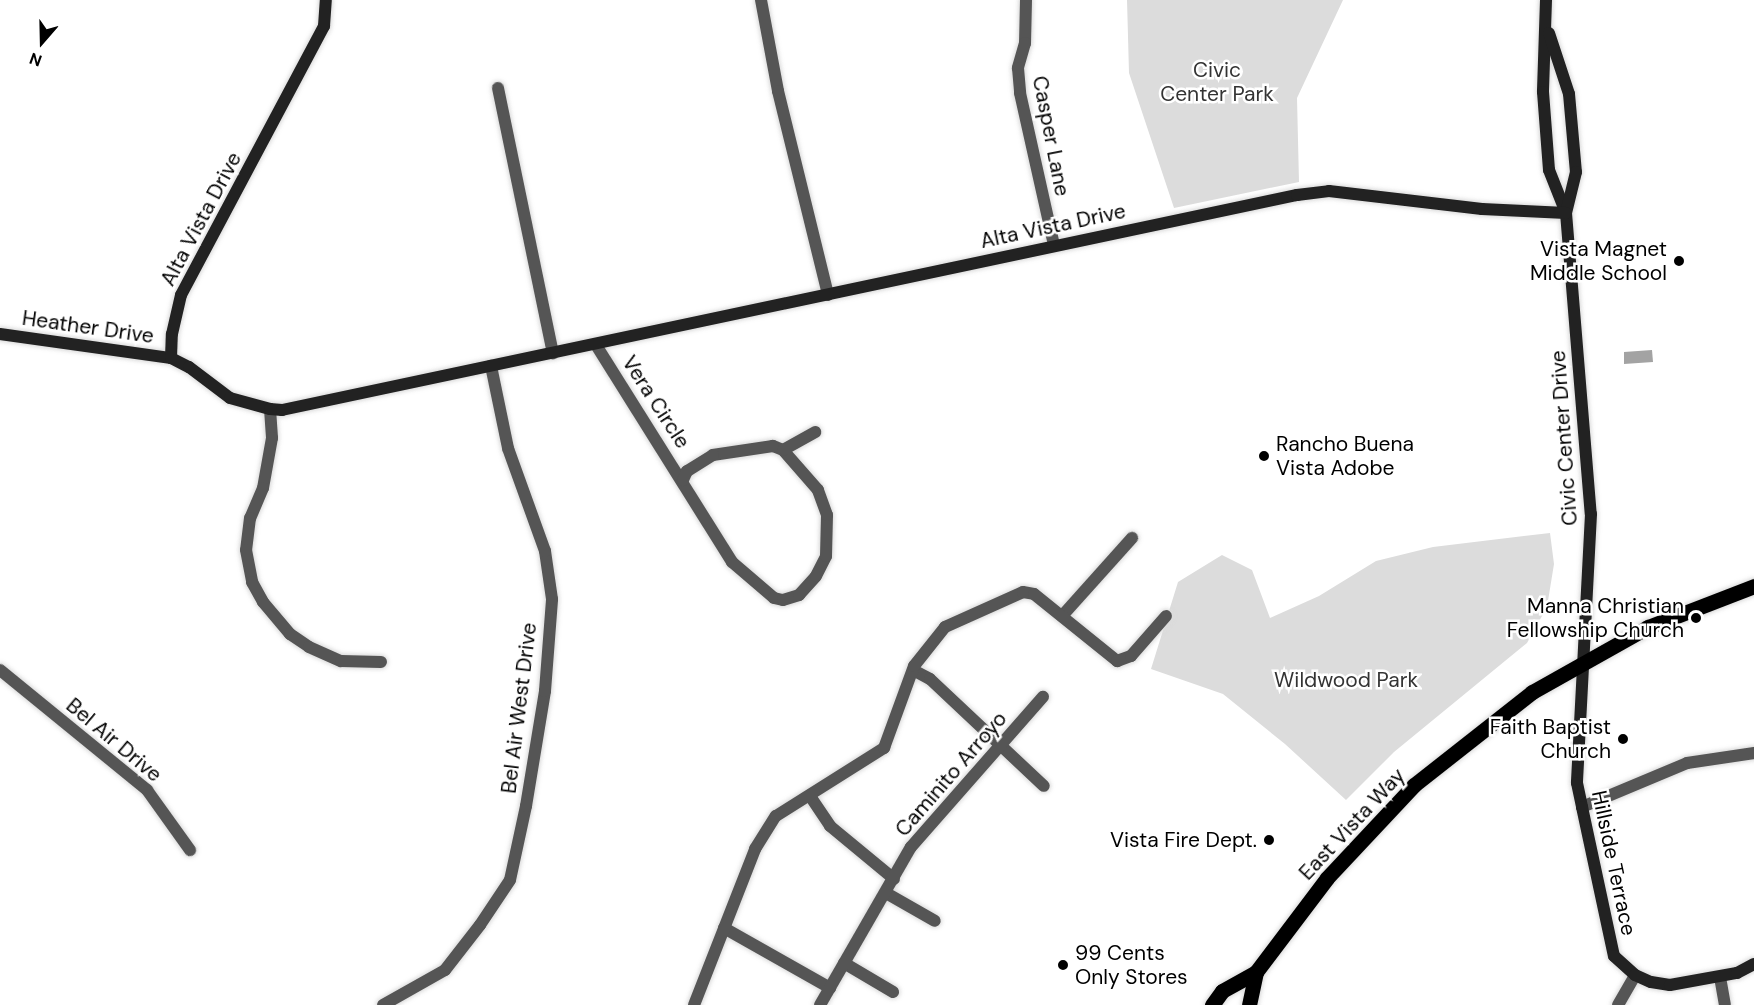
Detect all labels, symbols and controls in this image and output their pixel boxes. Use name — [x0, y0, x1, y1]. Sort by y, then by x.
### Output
north arrow — [12, 12, 72, 72]
text: N — [27, 48, 45, 71]
park label: Civic Center Park — [1160, 57, 1274, 107]
street label: Casper Lane — [1027, 74, 1075, 198]
street label: Alta Vista Drive — [155, 148, 247, 290]
street label: Alta Vista Drive — [978, 198, 1128, 254]
place label: Vista Magnet Middle School — [1530, 236, 1667, 286]
marker: Vista Magnet Middle School — [1672, 254, 1686, 268]
street label: Heather Drive — [21, 305, 155, 349]
street label: Civic Center Drive — [1545, 349, 1583, 527]
street label: Vera Circle — [617, 351, 695, 453]
place label: Rancho Buena Vista Adobe — [1276, 431, 1414, 481]
marker: Rancho Buena Vista Adobe — [1257, 449, 1271, 463]
place label: Manna Christian Fellowship Church — [1507, 593, 1684, 643]
marker: Manna Christian Fellowship Church — [1689, 611, 1703, 625]
street label: Bel Air West Drive — [496, 621, 542, 795]
park label: Wildwood Park — [1274, 667, 1418, 693]
street label: Bel Air Drive — [61, 693, 167, 787]
street label: Caminito Arroyo — [890, 706, 1012, 842]
place label: Faith Baptist Church — [1490, 714, 1611, 764]
marker: Faith Baptist Church — [1616, 732, 1630, 746]
street label: East Vista Way — [1294, 763, 1410, 885]
street label: Hillside Terrace — [1586, 788, 1642, 938]
place label: Vista Fire Dept. — [1110, 827, 1257, 853]
marker: Vista Fire Dept. — [1262, 833, 1276, 847]
place label: 99 Cents Only Stores — [1075, 940, 1188, 990]
marker: 99 Cents Only Stores — [1056, 958, 1070, 972]

